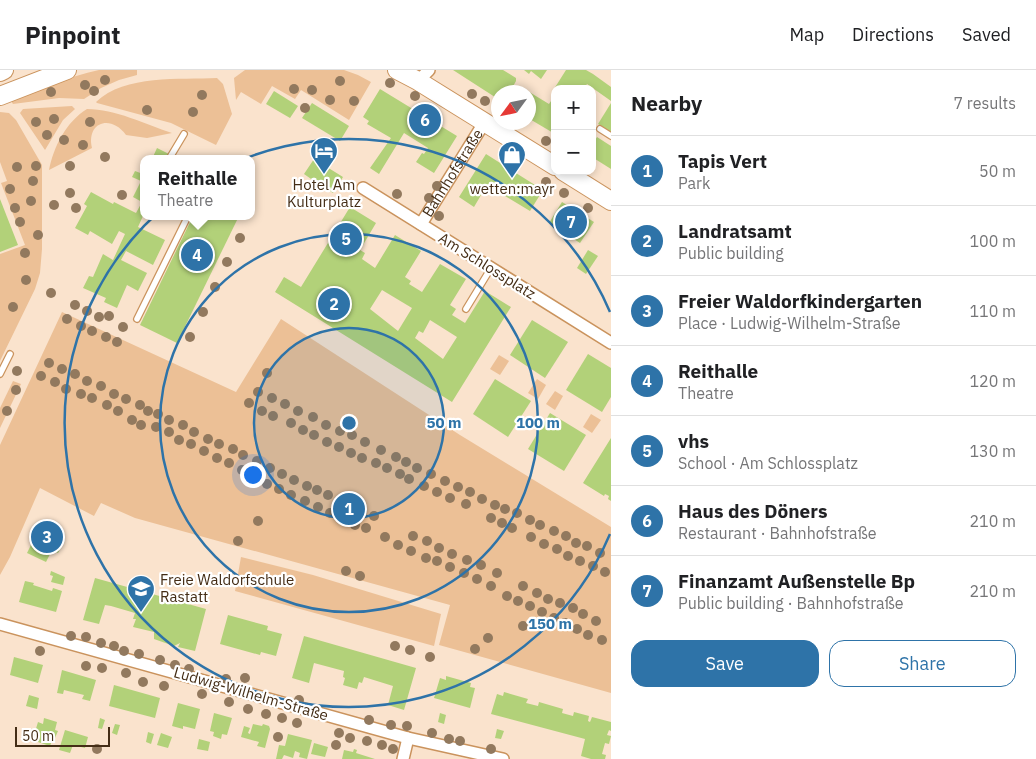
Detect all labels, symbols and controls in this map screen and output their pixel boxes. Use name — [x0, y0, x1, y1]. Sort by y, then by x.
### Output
text: Pinpoint — [25, 19, 120, 51]
text: Map — [789, 23, 824, 46]
text: Directions — [852, 23, 934, 46]
text: Saved — [962, 23, 1011, 46]
north arrow — [491, 85, 536, 130]
map controls — [551, 85, 596, 175]
button: + — [551, 85, 596, 130]
text: Nearby — [631, 89, 702, 117]
text: 7 results — [953, 93, 1016, 113]
pin: 6 — [409, 101, 441, 139]
street label: Bahnhofstraße — [418, 125, 487, 220]
button: − — [551, 130, 596, 175]
hotel icon: Hotel Am Kulturplatz — [309, 136, 339, 175]
shop icon: wetten:mayr — [497, 140, 527, 179]
text: Tapis Vert — [678, 149, 767, 173]
popup — [140, 155, 255, 220]
text: 1 — [642, 161, 652, 181]
text: 50 m — [979, 161, 1016, 181]
text: Reithalle — [157, 166, 238, 190]
text: Park — [678, 173, 710, 193]
place label: Hotel Am Kulturplatz — [287, 175, 361, 211]
place label: wetten:mayr — [469, 179, 555, 198]
text: Theatre — [157, 190, 213, 210]
pin: 7 — [555, 203, 587, 241]
text: Landratsamt — [678, 219, 792, 243]
pin: 5 — [330, 220, 362, 258]
street label: Am Schlossplatz — [435, 228, 539, 303]
text: 2 — [642, 231, 652, 251]
text: 100 m — [969, 231, 1016, 251]
pin: 4 — [181, 236, 213, 274]
text: Public building — [678, 243, 784, 263]
pin: 2 — [318, 285, 350, 323]
text: Freier Waldorfkindergarten — [678, 289, 922, 313]
text: 3 — [642, 301, 652, 321]
text: 110 m — [969, 301, 1016, 321]
text: Place · Ludwig-Wilhelm-Straße — [678, 313, 900, 333]
text: Reithalle — [678, 359, 758, 383]
text: 4 — [642, 371, 652, 391]
text: 120 m — [969, 371, 1016, 391]
text: Theatre — [678, 383, 734, 403]
text: 50 m — [427, 413, 461, 432]
text: 100 m — [516, 413, 560, 432]
centre of rings — [340, 414, 358, 432]
text: vhs — [678, 429, 709, 453]
text: 5 — [642, 441, 652, 461]
text: 130 m — [969, 441, 1016, 461]
text: School · Am Schlossplatz — [678, 453, 858, 473]
your location — [240, 462, 266, 488]
pin: 1 — [333, 490, 365, 528]
text: Haus des Döners — [678, 499, 827, 523]
text: 6 — [642, 511, 652, 531]
text: 210 m — [969, 511, 1016, 531]
pin: 3 — [31, 518, 63, 556]
text: Restaurant · Bahnhofstraße — [678, 523, 877, 543]
text: Finanzamt Außenstelle Bp — [678, 569, 915, 593]
place label: Freie Waldorfschule Rastatt — [160, 570, 294, 606]
school or university icon: Freie Waldorfschule Rastatt — [126, 574, 156, 613]
text: 7 — [642, 581, 652, 601]
text: 210 m — [969, 581, 1016, 601]
text: Public building · Bahnhofstraße — [678, 593, 904, 613]
text: 150 m — [528, 614, 572, 633]
button: Save — [631, 640, 819, 687]
button: Share — [829, 640, 1016, 687]
street label: Ludwig-Wilhelm-Straße — [172, 662, 331, 725]
scale bar — [15, 724, 110, 747]
text: 50 m — [22, 727, 54, 745]

